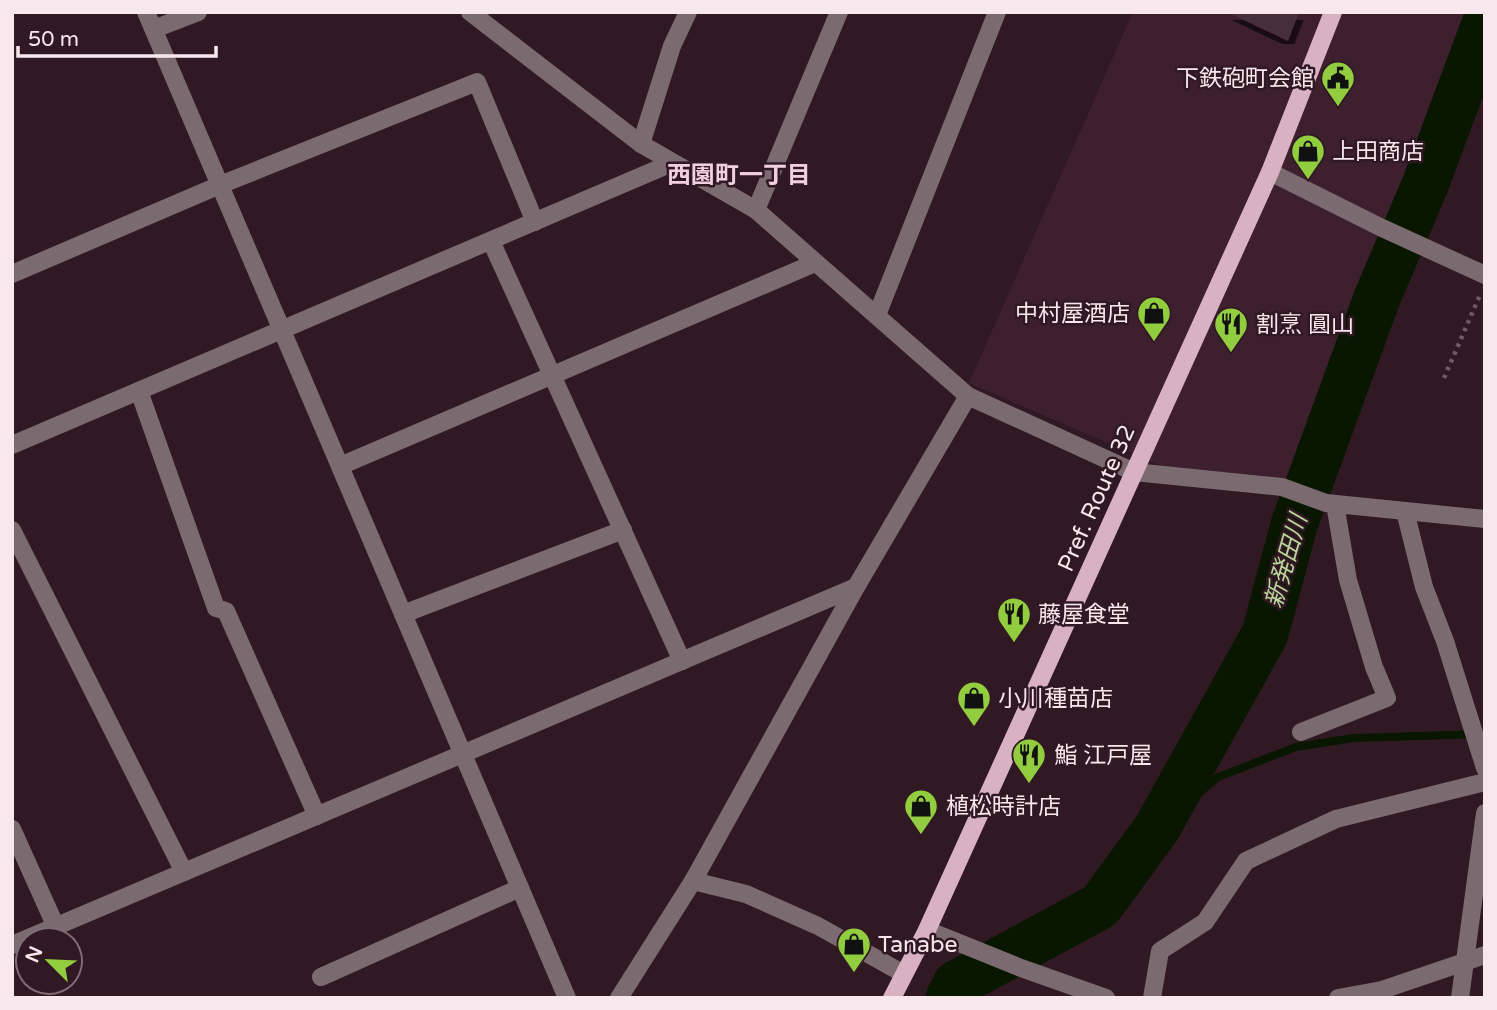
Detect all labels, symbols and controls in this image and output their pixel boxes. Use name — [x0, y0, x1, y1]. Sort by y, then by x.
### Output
scale bar — [18, 14, 215, 58]
text: 50 m — [28, 27, 79, 52]
public building icon: 下鉄砲町会館 — [1319, 59, 1357, 108]
place label: 下鉄砲町会館 — [1176, 65, 1314, 93]
shop icon: 上田商店 — [1289, 132, 1327, 181]
place label: 上田商店 — [1332, 138, 1424, 166]
district label: 西園町一丁目 — [667, 161, 811, 190]
shop icon: 中村屋酒店 — [1135, 294, 1173, 343]
place label: 中村屋酒店 — [1015, 300, 1130, 328]
restaurant icon: 割烹 圓山 — [1212, 305, 1250, 354]
place label: 割烹 圓山 — [1256, 311, 1354, 339]
street label: Pref. Route 32 — [1052, 421, 1142, 576]
water label: 新発田川 — [1259, 508, 1314, 611]
restaurant icon: 藤屋食堂 — [995, 595, 1033, 644]
place label: 藤屋食堂 — [1038, 601, 1130, 629]
shop icon: 小川種苗店 — [955, 679, 993, 728]
place label: 小川種苗店 — [998, 685, 1113, 713]
restaurant icon: 鮨 江戸屋 — [1010, 736, 1048, 785]
place label: 鮨 江戸屋 — [1054, 742, 1152, 770]
shop icon: 植松時計店 — [902, 787, 940, 836]
place label: 植松時計店 — [946, 793, 1061, 821]
shop icon: Tanabe — [835, 925, 873, 974]
north arrow — [14, 926, 84, 996]
place label: Tanabe — [878, 931, 958, 959]
text: N — [21, 943, 48, 966]

